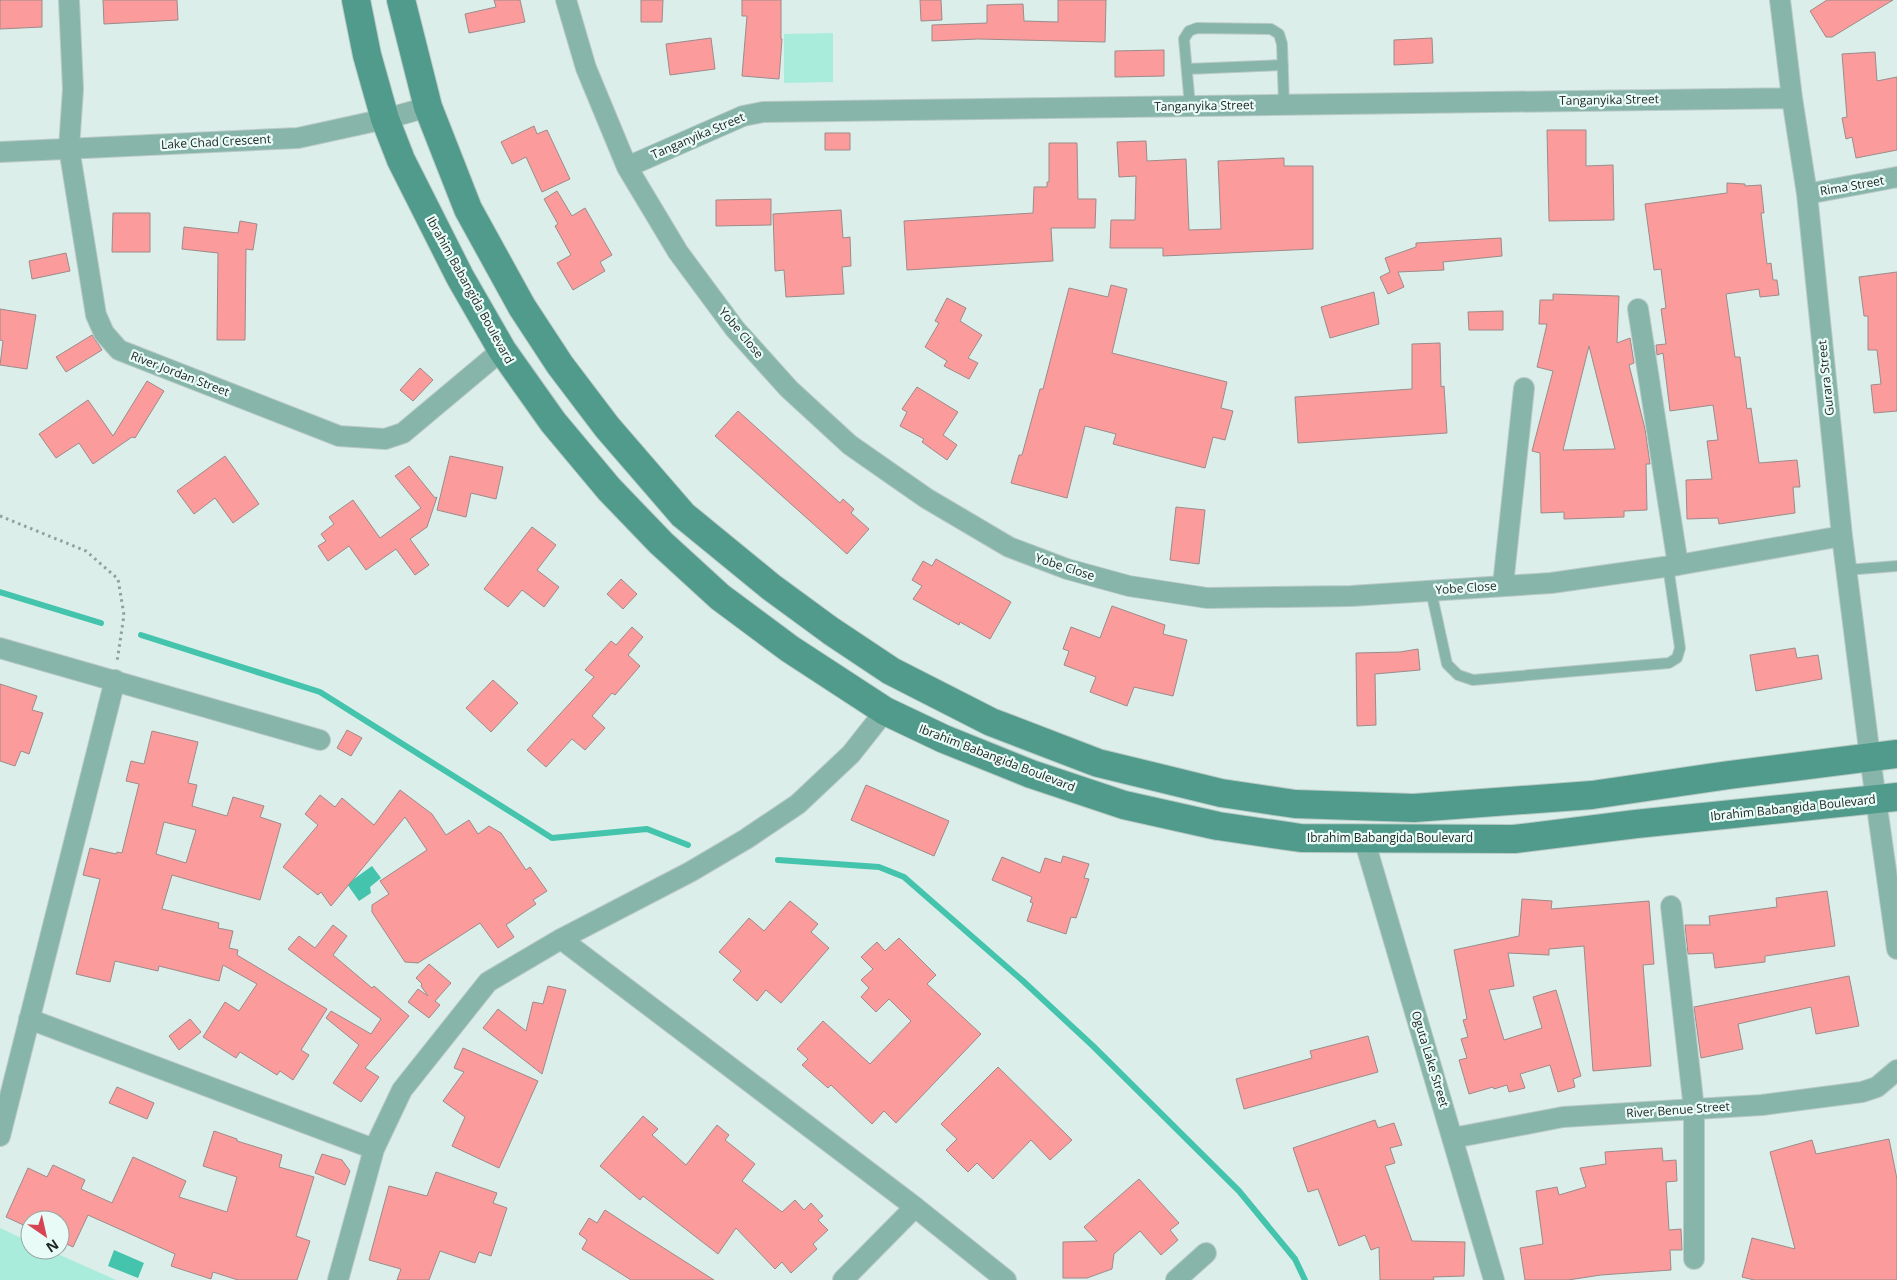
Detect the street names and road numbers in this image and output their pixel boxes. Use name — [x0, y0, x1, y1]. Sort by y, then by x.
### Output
street label: Tanganyika Street — [1559, 90, 1659, 109]
street label: Tanganyika Street — [1154, 96, 1254, 115]
street label: Tanganyika Street — [649, 108, 747, 163]
street label: Lake Chad Crescent — [161, 130, 271, 153]
street label: Rima Street — [1819, 172, 1885, 200]
street label: Ibrahim Babangida Boulevard — [423, 213, 518, 367]
street label: Yobe Close — [715, 304, 768, 362]
street label: Gurara Street — [1813, 339, 1838, 417]
street label: River Jordan Street — [128, 347, 232, 400]
street label: Yobe Close — [1033, 549, 1097, 584]
street label: Yobe Close — [1435, 577, 1497, 598]
street label: Ibrahim Babangida Boulevard — [916, 720, 1078, 795]
street label: Ibrahim Babangida Boulevard — [1709, 790, 1877, 825]
street label: Ibrahim Babangida Boulevard — [1307, 829, 1473, 846]
street label: Oguta Lake Street — [1408, 1009, 1453, 1109]
street label: River Benue Street — [1626, 1097, 1730, 1122]

